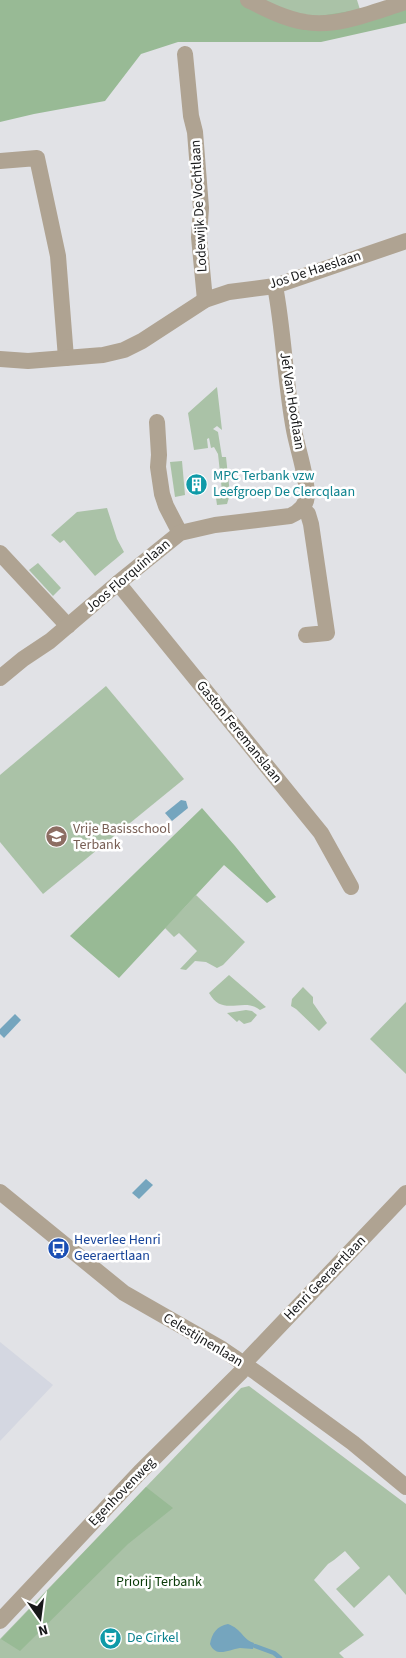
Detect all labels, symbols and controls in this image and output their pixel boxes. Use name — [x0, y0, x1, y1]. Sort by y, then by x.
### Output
street label: Lodewijk De Vochtlaan — [186, 139, 212, 273]
street label: Jos De Haeslaan — [266, 246, 364, 294]
street label: Jef Van Hooflaan — [274, 351, 310, 451]
place label: MPC Terbank vzw Leefgroep De Clercqlaan — [213, 466, 355, 502]
building icon: MPC Terbank vzw Leefgroep De Clercqlaan — [185, 472, 209, 496]
street label: Joos Florquinlaan — [81, 535, 175, 617]
street label: Gaston Feremanslaan — [191, 676, 287, 788]
place label: Vrije Basisschool Terbank — [73, 819, 171, 855]
school or university icon: Vrije Basisschool Terbank — [45, 825, 69, 849]
place label: Heverlee Henri Geeraertlaan — [74, 1230, 161, 1266]
street label: Henri Geeraertlaan — [279, 1231, 371, 1325]
bus stop icon: Heverlee Henri Geeraertlaan — [46, 1236, 70, 1260]
street label: Celestijnenlaan — [159, 1308, 247, 1372]
street label: Egenhovenweg — [84, 1453, 160, 1531]
park label: Priorij Terbank — [116, 1572, 202, 1592]
north arrow — [15, 1593, 65, 1643]
text: N — [36, 1619, 50, 1640]
theatre icon: De Cirkel — [99, 1626, 123, 1650]
place label: De Cirkel — [127, 1628, 179, 1648]

